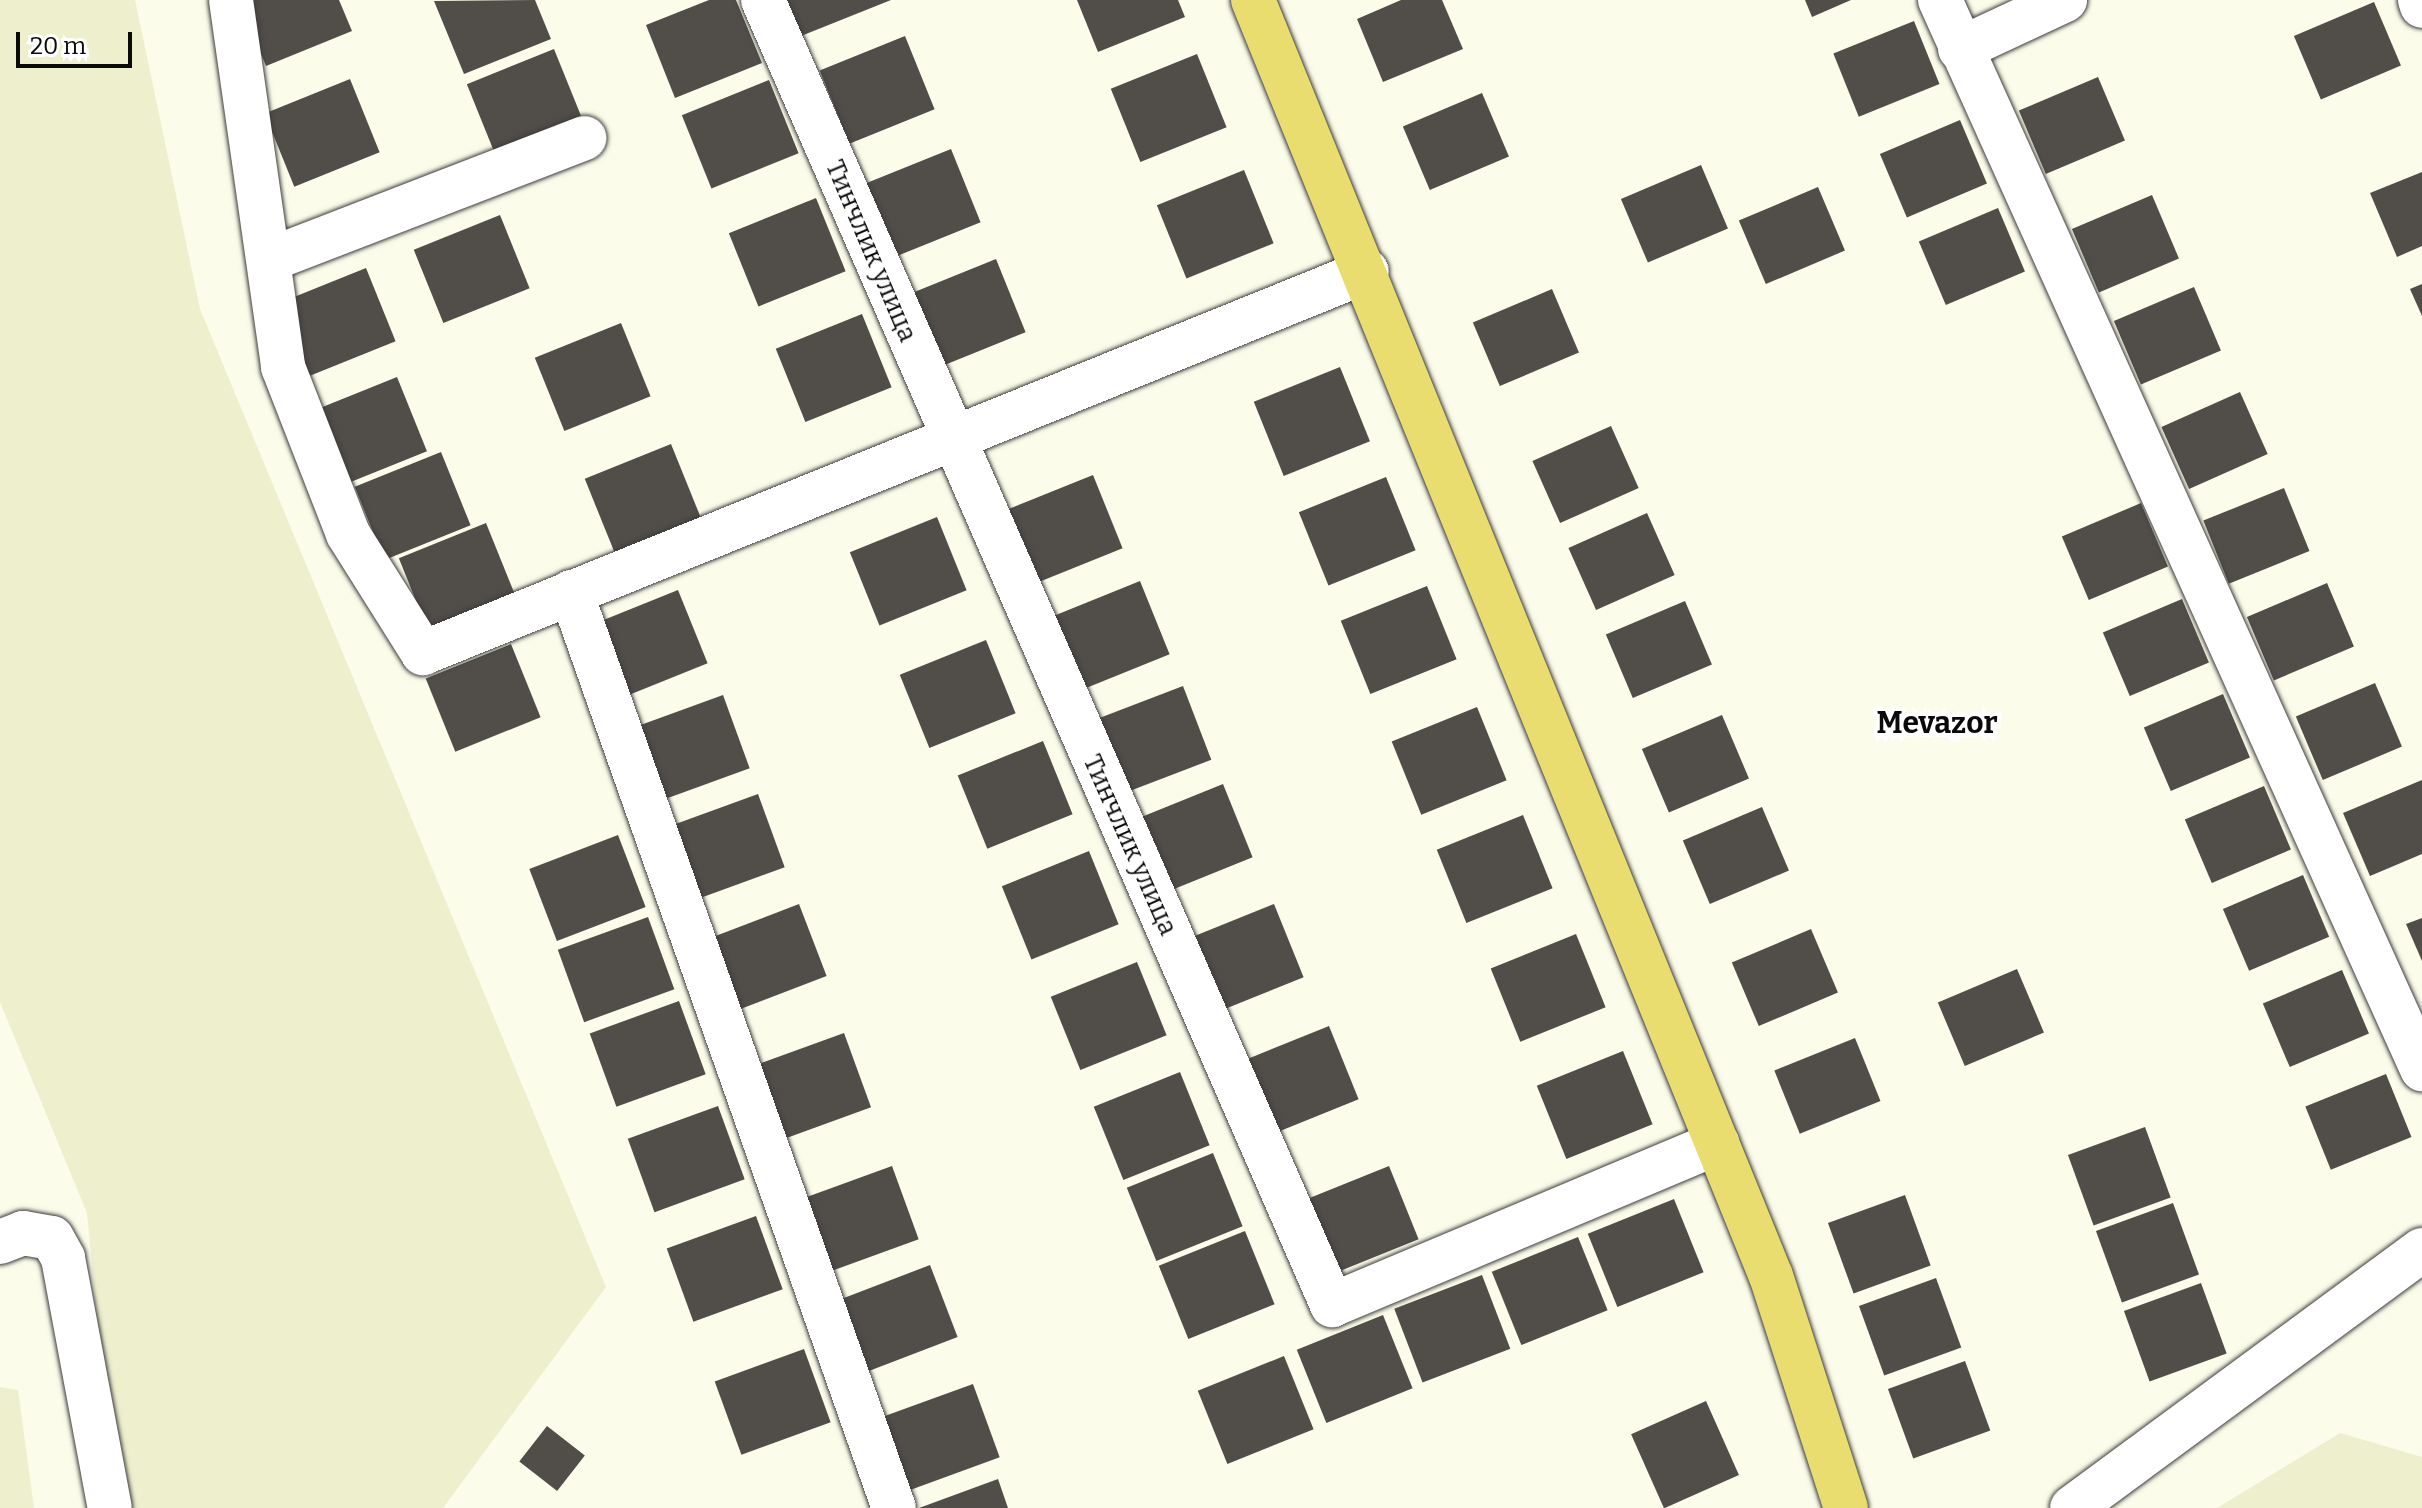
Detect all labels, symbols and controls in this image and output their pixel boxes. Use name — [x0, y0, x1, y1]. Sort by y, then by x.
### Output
scale bar — [20, 16, 136, 66]
text: 20 m — [30, 32, 86, 60]
street label: Тинчлик улица — [819, 156, 923, 346]
district label: Mevazor — [1876, 705, 1998, 741]
street label: Тинчлик улица — [1076, 750, 1184, 940]

